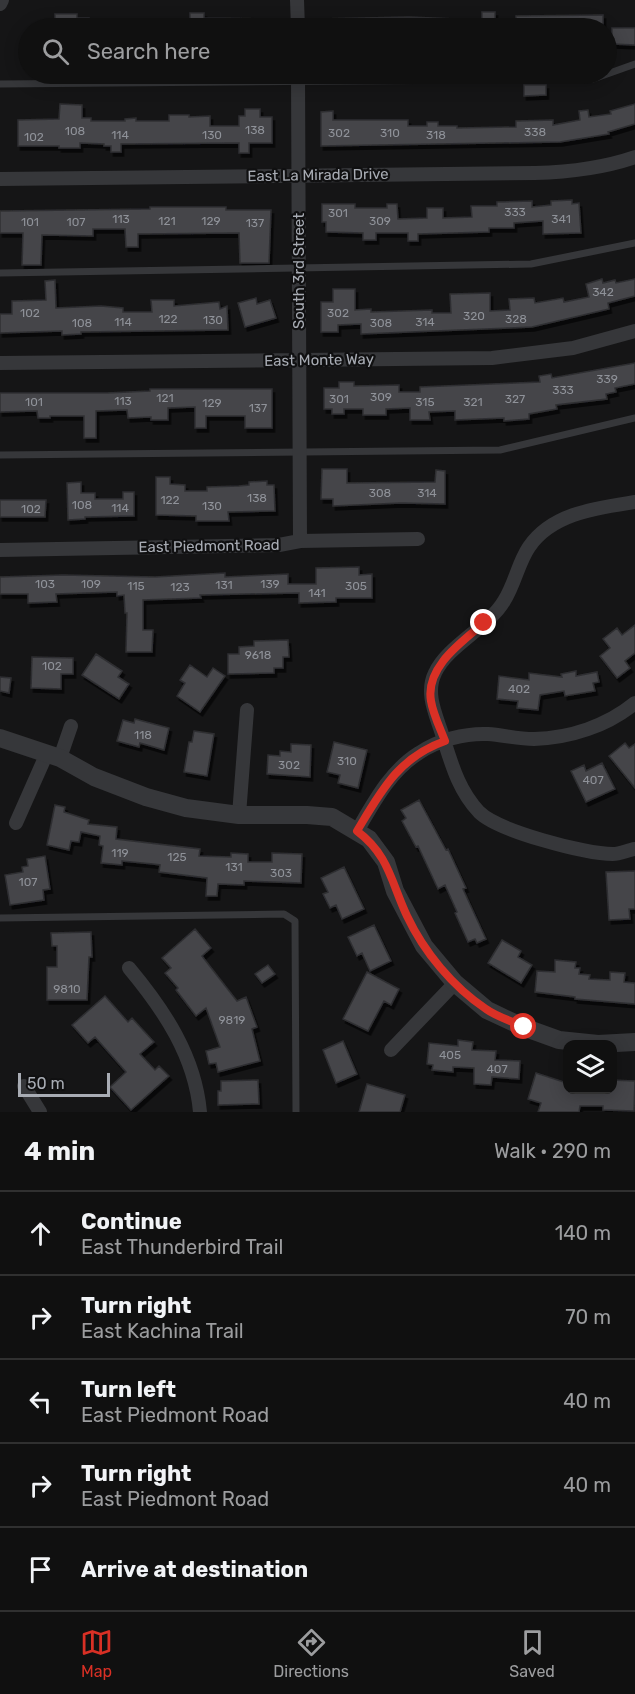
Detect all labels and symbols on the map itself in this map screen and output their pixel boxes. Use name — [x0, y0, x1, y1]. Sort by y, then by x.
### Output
house number: 138 — [245, 123, 265, 137]
house number: 108 — [65, 124, 85, 138]
house number: 338 — [524, 125, 546, 139]
house number: 302 — [328, 126, 350, 140]
house number: 310 — [380, 126, 400, 140]
house number: 114 — [111, 128, 129, 142]
house number: 130 — [202, 128, 222, 142]
house number: 318 — [426, 128, 446, 142]
house number: 102 — [24, 130, 44, 144]
street label: East La Mirada Drive — [247, 165, 389, 185]
house number: 333 — [504, 205, 526, 219]
house number: 301 — [328, 206, 348, 220]
house number: 113 — [112, 212, 130, 226]
house number: 341 — [551, 212, 571, 226]
street label: South 3rd Street — [290, 213, 308, 329]
house number: 121 — [158, 214, 176, 228]
house number: 129 — [201, 214, 221, 228]
house number: 309 — [369, 214, 391, 228]
house number: 101 — [21, 215, 39, 229]
house number: 107 — [67, 215, 85, 229]
house number: 137 — [246, 216, 264, 230]
house number: 342 — [592, 285, 614, 299]
house number: 102 — [20, 306, 40, 320]
house number: 302 — [327, 306, 349, 320]
house number: 320 — [463, 309, 485, 323]
house number: 122 — [158, 312, 178, 326]
house number: 328 — [505, 312, 527, 326]
house number: 130 — [203, 313, 223, 327]
house number: 114 — [114, 315, 132, 329]
house number: 314 — [415, 315, 435, 329]
house number: 108 — [72, 316, 92, 330]
house number: 308 — [370, 316, 392, 330]
street label: East Monte Way — [264, 350, 374, 370]
house number: 339 — [596, 372, 618, 386]
house number: 333 — [552, 383, 574, 397]
house number: 309 — [370, 390, 392, 404]
house number: 121 — [156, 391, 174, 405]
house number: 301 — [329, 392, 349, 406]
house number: 327 — [505, 392, 525, 406]
house number: 113 — [114, 394, 132, 408]
house number: 101 — [25, 395, 43, 409]
house number: 315 — [415, 395, 435, 409]
house number: 321 — [463, 395, 483, 409]
house number: 129 — [202, 396, 222, 410]
house number: 137 — [249, 401, 267, 415]
house number: 308 — [369, 486, 391, 500]
house number: 314 — [417, 486, 437, 500]
house number: 138 — [247, 491, 267, 505]
house number: 122 — [160, 493, 180, 507]
house number: 108 — [72, 498, 92, 512]
house number: 130 — [202, 499, 222, 513]
house number: 114 — [111, 501, 129, 515]
house number: 102 — [21, 502, 41, 516]
street label: East Piedmont Road — [138, 536, 280, 556]
house number: 103 — [35, 577, 55, 591]
house number: 109 — [81, 577, 101, 591]
house number: 139 — [260, 577, 280, 591]
house number: 131 — [215, 578, 233, 592]
house number: 115 — [127, 579, 145, 593]
house number: 305 — [345, 579, 367, 593]
house number: 123 — [170, 580, 190, 594]
house number: 141 — [308, 586, 326, 600]
route end — [470, 609, 496, 635]
house number: 9618 — [245, 648, 271, 662]
house number: 102 — [42, 659, 62, 673]
house number: 402 — [508, 682, 530, 696]
house number: 118 — [134, 728, 152, 742]
house number: 310 — [337, 754, 357, 768]
house number: 302 — [278, 758, 300, 772]
house number: 407 — [582, 773, 604, 787]
house number: 119 — [111, 846, 129, 860]
house number: 125 — [167, 850, 187, 864]
house number: 131 — [225, 860, 243, 874]
house number: 303 — [270, 866, 292, 880]
house number: 107 — [19, 875, 37, 889]
house number: 9810 — [53, 982, 81, 996]
house number: 9819 — [218, 1013, 246, 1027]
route start — [510, 1013, 536, 1039]
house number: 405 — [439, 1048, 461, 1062]
house number: 407 — [486, 1062, 508, 1076]
scale bar — [18, 1070, 110, 1098]

